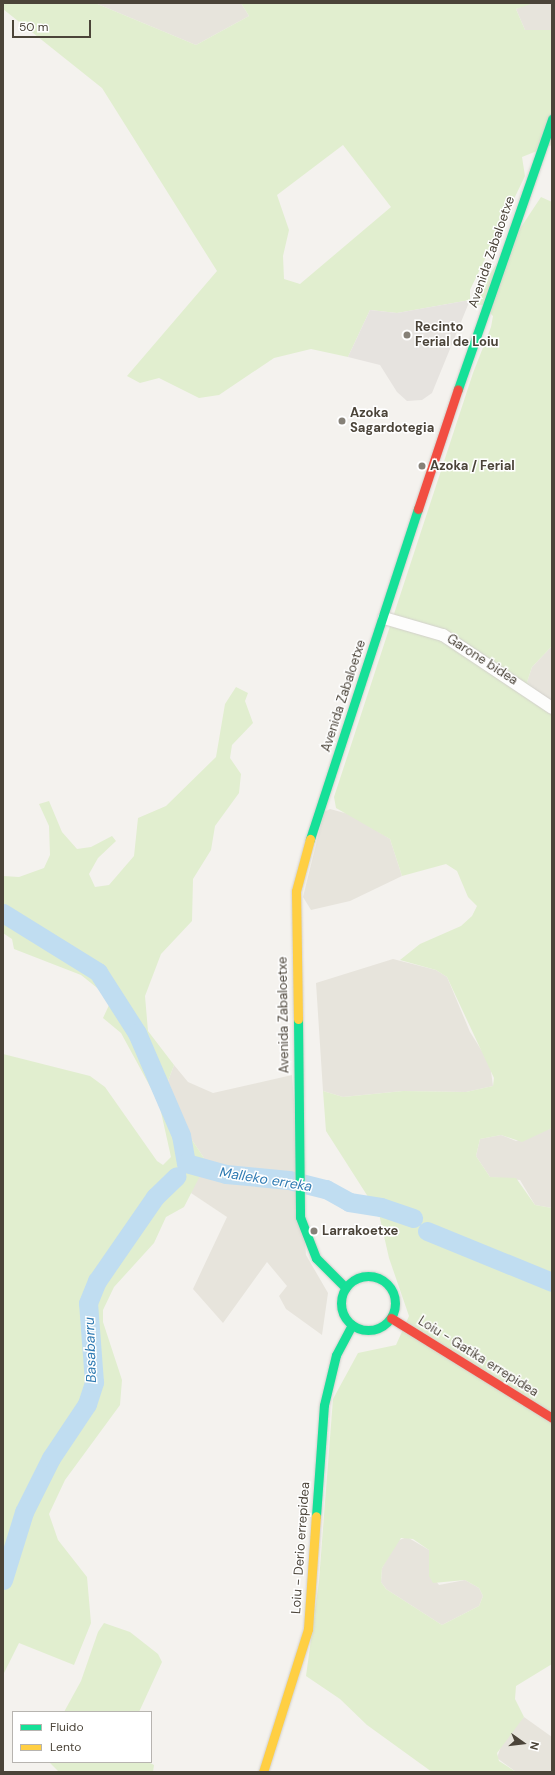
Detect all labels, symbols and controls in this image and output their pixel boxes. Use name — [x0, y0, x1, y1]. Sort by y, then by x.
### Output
scale bar — [14, 12, 93, 38]
text: 50 m — [19, 19, 48, 35]
street label: Avenida Zabaloetxe — [466, 194, 518, 310]
place label: Recinto Ferial de Loiu — [415, 320, 499, 351]
marker: Recinto Ferial de Loiu — [402, 330, 412, 340]
place label: Azoka Sagardotegia — [350, 406, 434, 437]
marker: Azoka Sagardotegia — [337, 416, 347, 426]
place label: Azoka / Ferial — [430, 458, 515, 474]
marker: Azoka / Ferial — [417, 461, 427, 471]
street label: Garone bidea — [444, 631, 520, 689]
street label: Avenida Zabaloetxe — [319, 638, 369, 754]
street label: Avenida Zabaloetxe — [275, 956, 293, 1074]
water label: Malleko erreka — [218, 1163, 314, 1195]
place label: Larrakoetxe — [322, 1223, 398, 1239]
marker: Larrakoetxe — [309, 1226, 319, 1236]
street label: Loiu - Gatika errepidea — [415, 1314, 541, 1400]
water label: Basabarru — [80, 1317, 100, 1383]
street label: Loiu - Derio errepidea — [289, 1481, 313, 1615]
legend — [12, 1711, 152, 1763]
text: Fluido — [50, 1719, 84, 1735]
north arrow — [503, 1723, 543, 1763]
text: Lento — [50, 1739, 81, 1755]
text: N — [527, 1740, 542, 1751]

